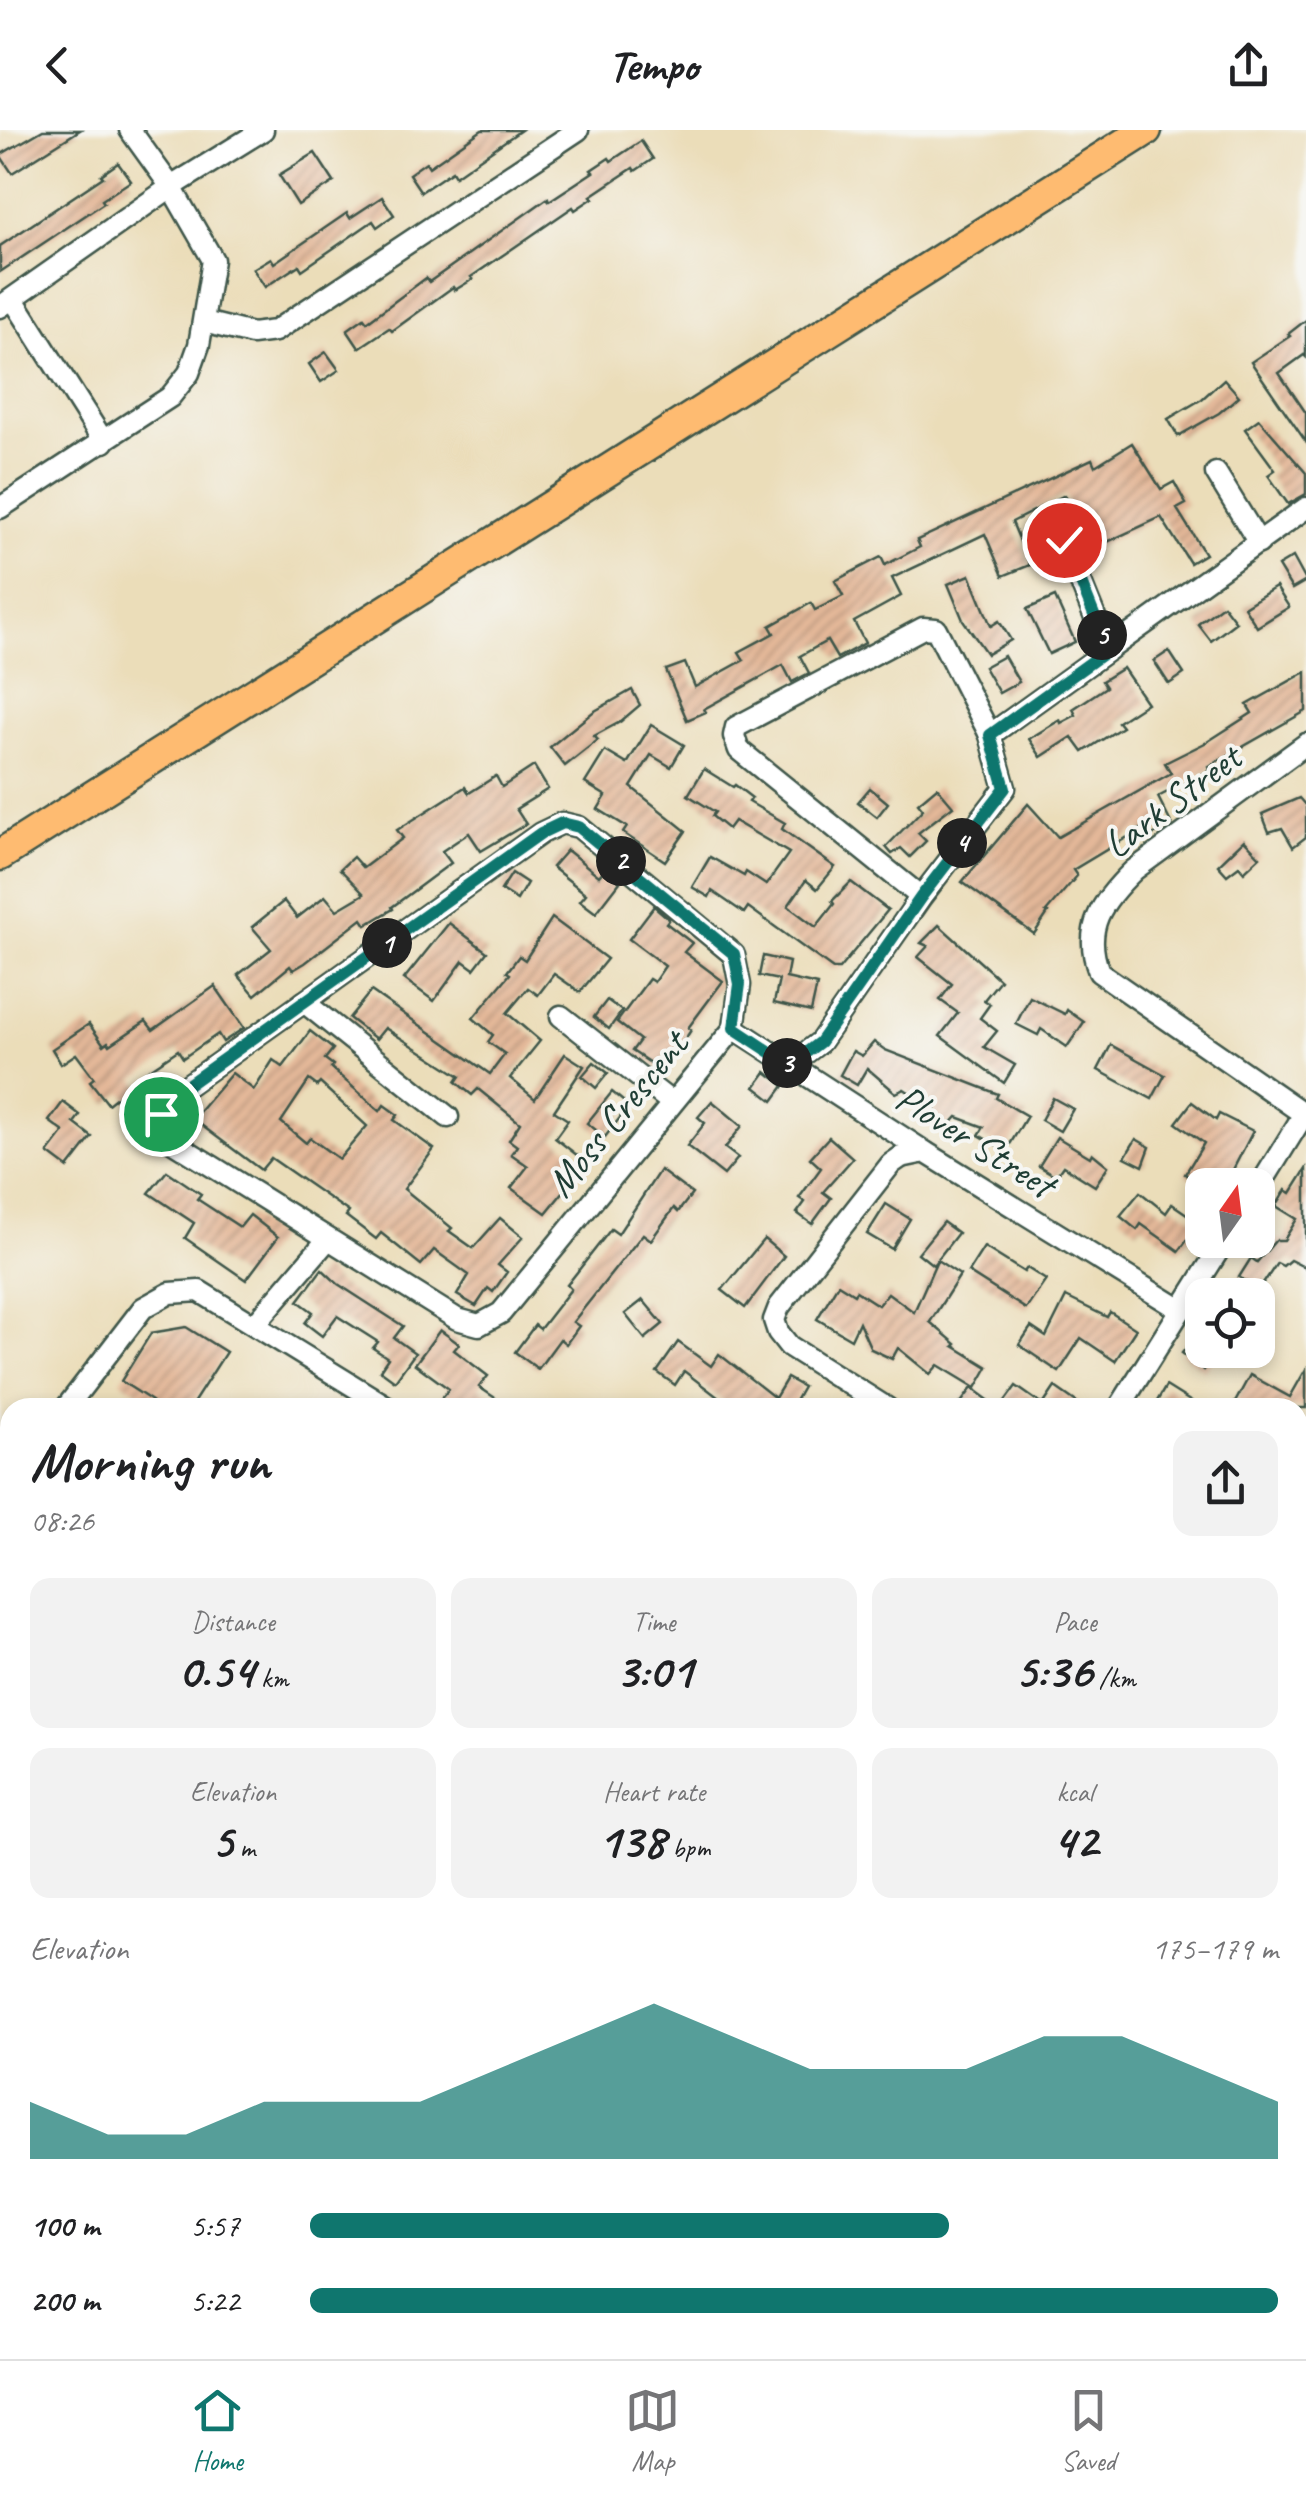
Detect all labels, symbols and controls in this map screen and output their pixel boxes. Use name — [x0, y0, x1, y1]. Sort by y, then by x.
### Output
text: Tempo — [608, 37, 698, 94]
icon: back — [30, 38, 85, 93]
icon: share — [1221, 38, 1276, 93]
pin — [1022, 498, 1107, 583]
icon: check — [1037, 513, 1092, 568]
pin: 5 — [1077, 610, 1127, 660]
text: 5 — [1096, 617, 1108, 652]
street label: Lark Street — [1093, 731, 1254, 869]
pin: 4 — [937, 818, 987, 868]
text: 4 — [956, 825, 968, 860]
pin: 2 — [596, 836, 646, 886]
text: 2 — [615, 843, 627, 878]
pin: 1 — [362, 918, 412, 968]
text: 1 — [381, 925, 393, 960]
street label: Moss Crescent — [535, 1018, 701, 1207]
pin: 3 — [762, 1038, 812, 1088]
text: 3 — [781, 1045, 793, 1080]
pin — [119, 1072, 204, 1157]
street label: Plover Street — [887, 1073, 1068, 1212]
icon: arrive — [134, 1087, 189, 1142]
north arrow — [1185, 1168, 1275, 1258]
map controls — [1185, 1168, 1275, 1368]
button: locate — [1185, 1278, 1275, 1368]
text: Morning run — [30, 1427, 270, 1497]
button: share — [1173, 1431, 1278, 1536]
text: 08:26 — [30, 1500, 94, 1541]
text: Distance — [191, 1604, 275, 1639]
text: Time — [633, 1604, 675, 1639]
text: Pace — [1053, 1604, 1097, 1639]
text: 0.54 — [178, 1639, 254, 1702]
text: 3:01 — [615, 1639, 693, 1702]
text: 5:36 — [1014, 1639, 1092, 1702]
text: km — [254, 1660, 288, 1695]
text: /km — [1092, 1660, 1136, 1695]
text: Elevation — [190, 1774, 276, 1809]
text: Heart rate — [603, 1774, 705, 1809]
text: kcal — [1056, 1774, 1094, 1809]
text: 5 — [211, 1809, 233, 1872]
text: 138 — [598, 1809, 665, 1872]
text: 42 — [1053, 1809, 1098, 1872]
text: m — [233, 1830, 255, 1865]
text: bpm — [665, 1830, 710, 1865]
text: Elevation — [30, 1928, 128, 1969]
text: 175–179 m — [1152, 1928, 1278, 1969]
text: 100 m — [30, 2205, 99, 2246]
text: 5:57 — [190, 2205, 240, 2246]
text: 200 m — [30, 2280, 99, 2321]
text: 5:22 — [190, 2280, 240, 2321]
tab: Home — [190, 2383, 245, 2478]
tab: Map — [625, 2383, 680, 2478]
tab: Saved — [1061, 2383, 1116, 2478]

